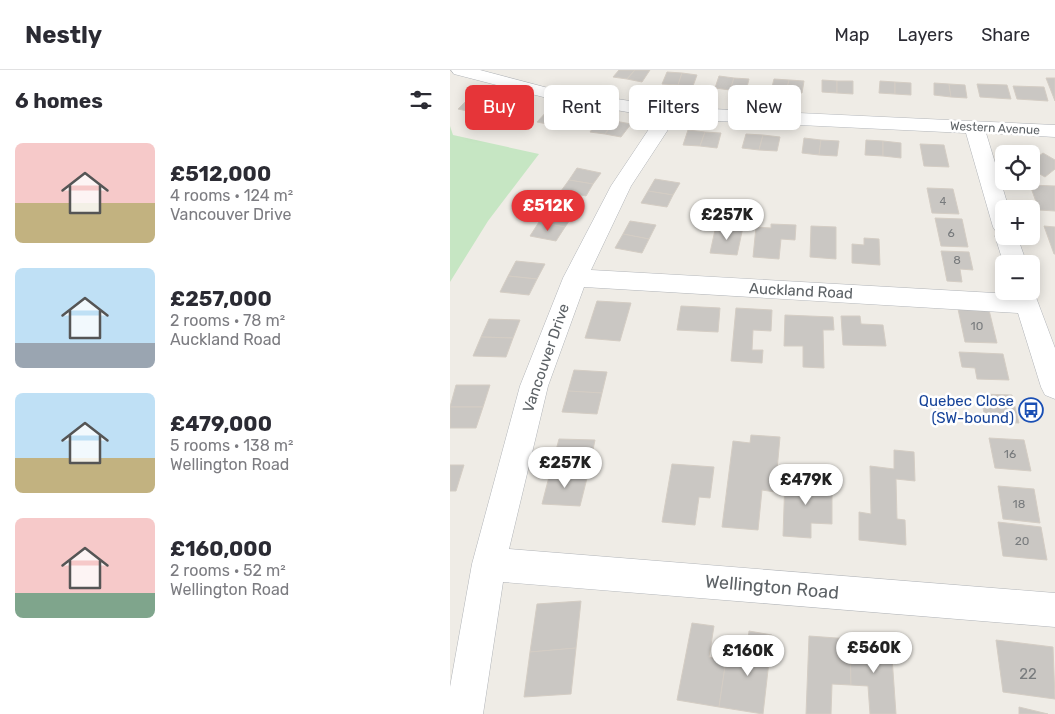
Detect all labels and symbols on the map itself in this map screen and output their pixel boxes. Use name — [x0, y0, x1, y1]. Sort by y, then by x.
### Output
street label: Western Avenue — [950, 119, 1041, 137]
pin: £512K — [513, 190, 583, 232]
house number: 4 — [940, 195, 947, 208]
pin: £257K — [692, 198, 762, 241]
house number: 6 — [947, 226, 955, 240]
house number: 8 — [953, 253, 961, 267]
street label: Auckland Road — [749, 279, 853, 303]
street label: Vancouver Drive — [519, 301, 573, 415]
house number: 10 — [971, 319, 983, 333]
place label: Quebec Close (SW-bound) — [919, 392, 1014, 427]
bus stop icon: Quebec Close (SW-bound) — [1018, 397, 1044, 423]
pin: £257K — [530, 446, 600, 489]
house number: 16 — [1004, 447, 1016, 461]
pin: £479K — [771, 464, 841, 506]
house number: 18 — [1013, 497, 1025, 511]
house number: 20 — [1015, 534, 1029, 548]
street label: Wellington Road — [704, 570, 840, 604]
pin: £560K — [839, 632, 909, 674]
pin: £160K — [713, 634, 783, 677]
house number: 22 — [1019, 665, 1037, 683]

